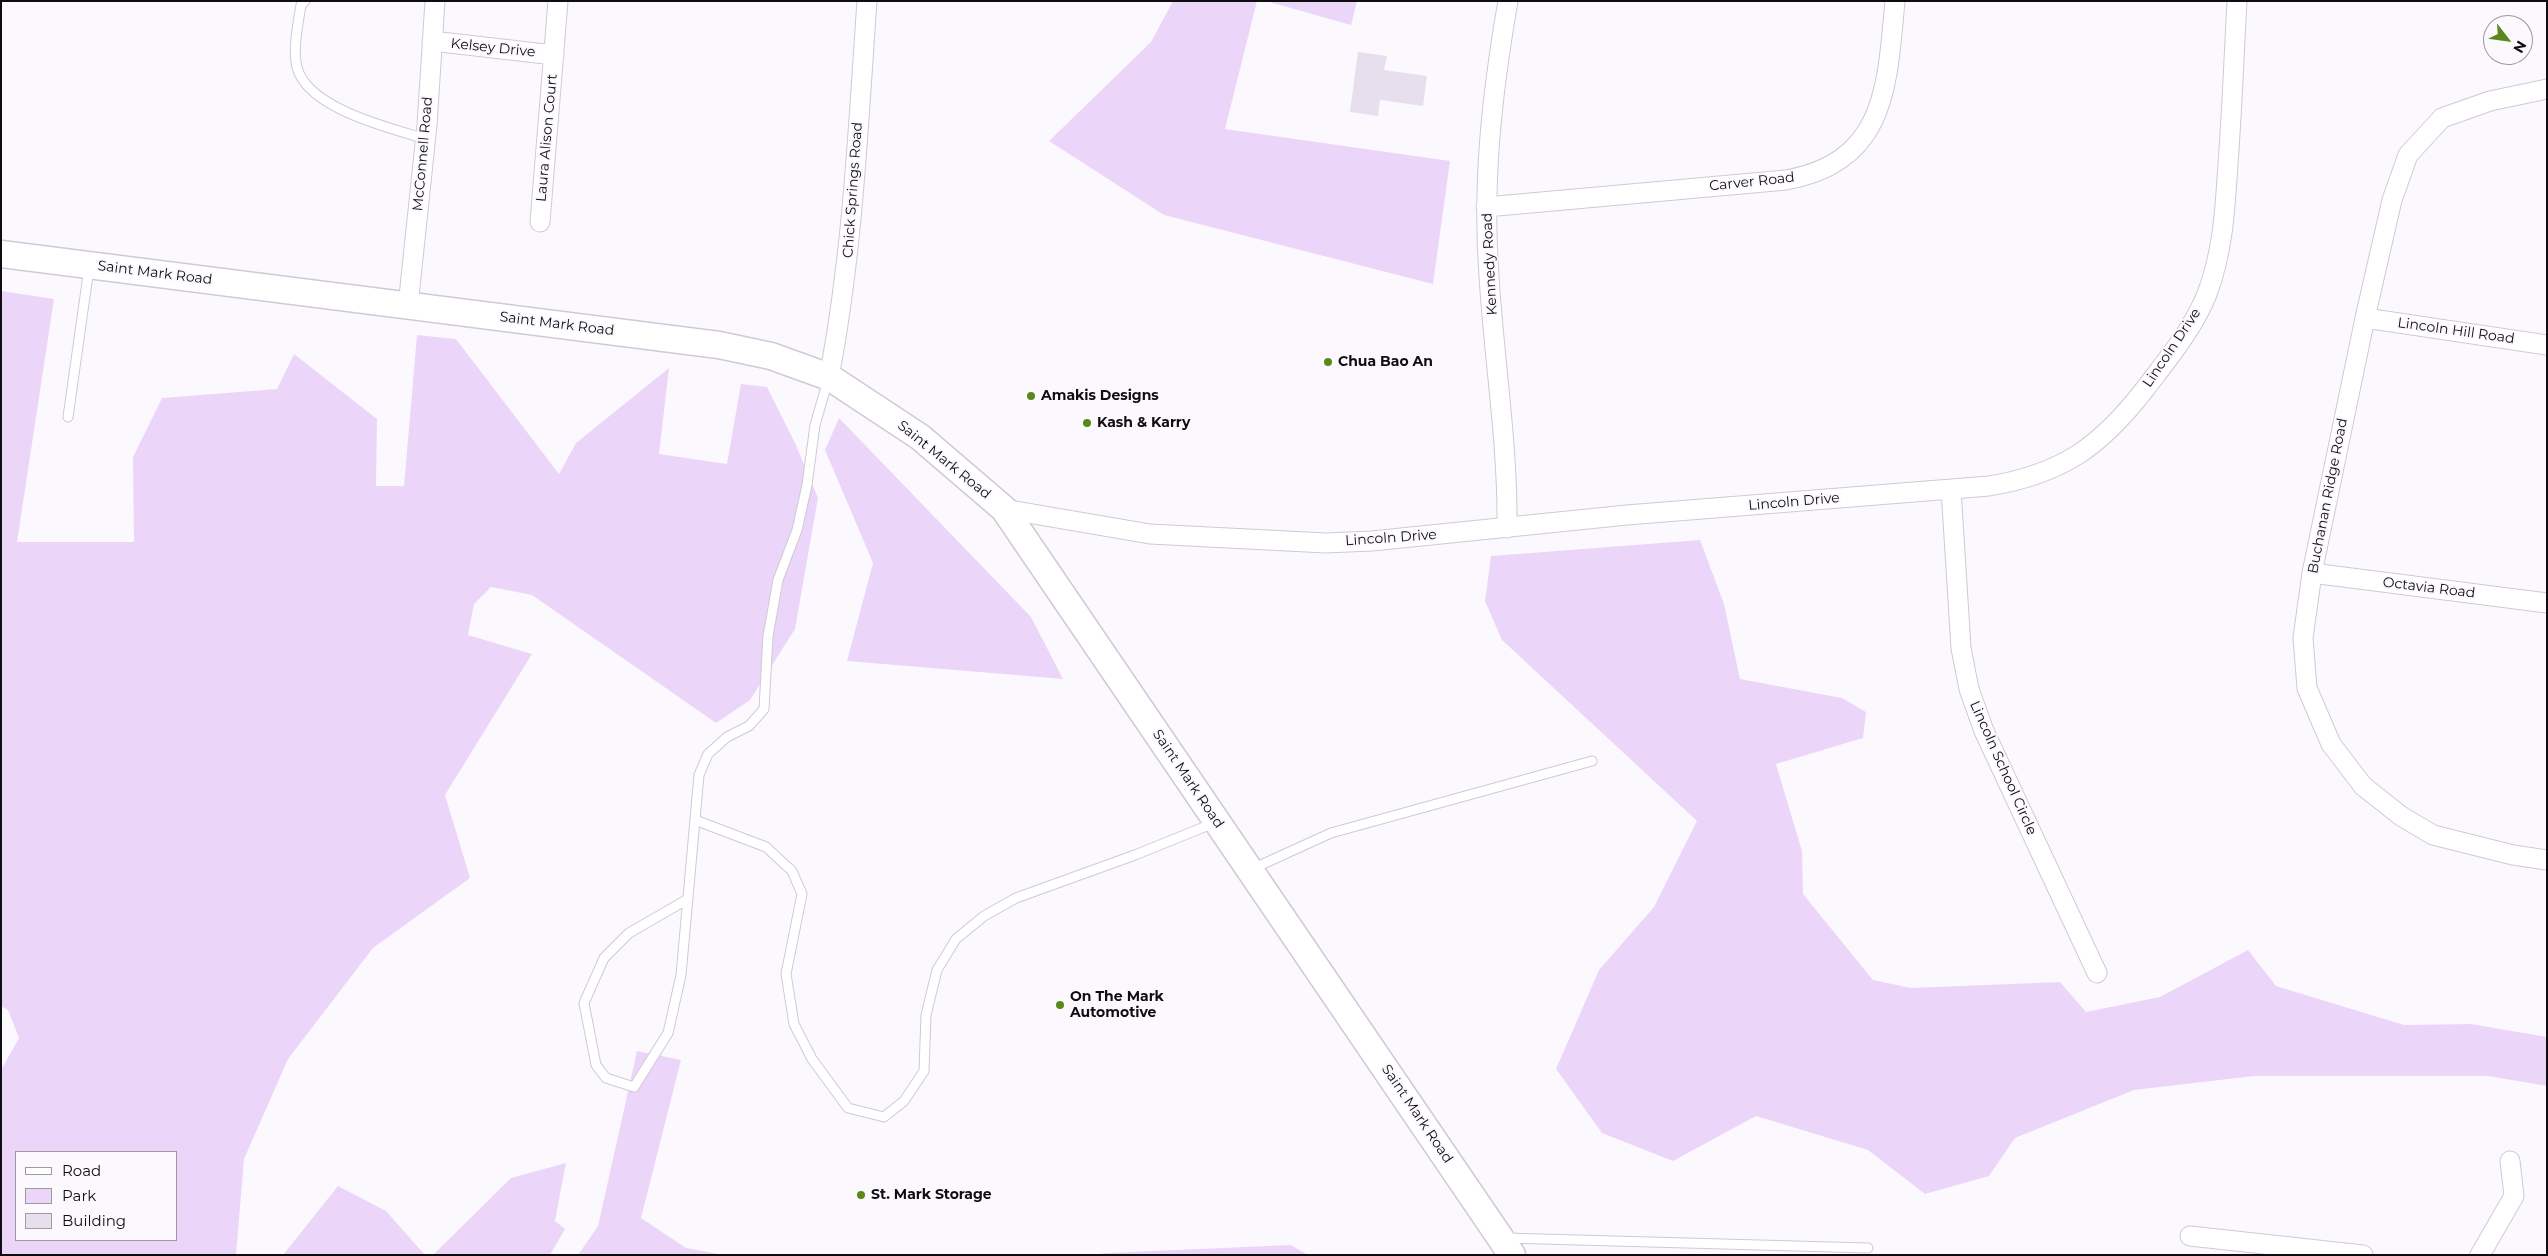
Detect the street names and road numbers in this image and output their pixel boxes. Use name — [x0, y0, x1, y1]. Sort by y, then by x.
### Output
street label: Kelsey Drive — [450, 35, 536, 61]
street label: Laura Alison Court — [533, 73, 561, 203]
street label: McConnell Road — [410, 96, 436, 212]
street label: Chick Springs Road — [840, 121, 866, 259]
street label: Carver Road — [1709, 169, 1795, 195]
street label: Kennedy Road — [1479, 212, 1501, 316]
street label: Saint Mark Road — [97, 258, 213, 288]
street label: Lincoln Drive — [2139, 305, 2205, 391]
street label: Saint Mark Road — [499, 309, 615, 339]
street label: Lincoln Hill Road — [2396, 314, 2516, 348]
street label: Saint Mark Road — [894, 417, 994, 503]
street label: Buchanan Ridge Road — [2305, 417, 2351, 575]
street label: Lincoln Drive — [1748, 490, 1840, 514]
street label: Lincoln Drive — [1345, 526, 1437, 550]
street label: Octavia Road — [2382, 574, 2476, 602]
street label: Lincoln School Circle — [1966, 698, 2040, 838]
street label: Saint Mark Road — [1149, 727, 1227, 831]
street label: Saint Mark Road — [1378, 1062, 1456, 1166]

